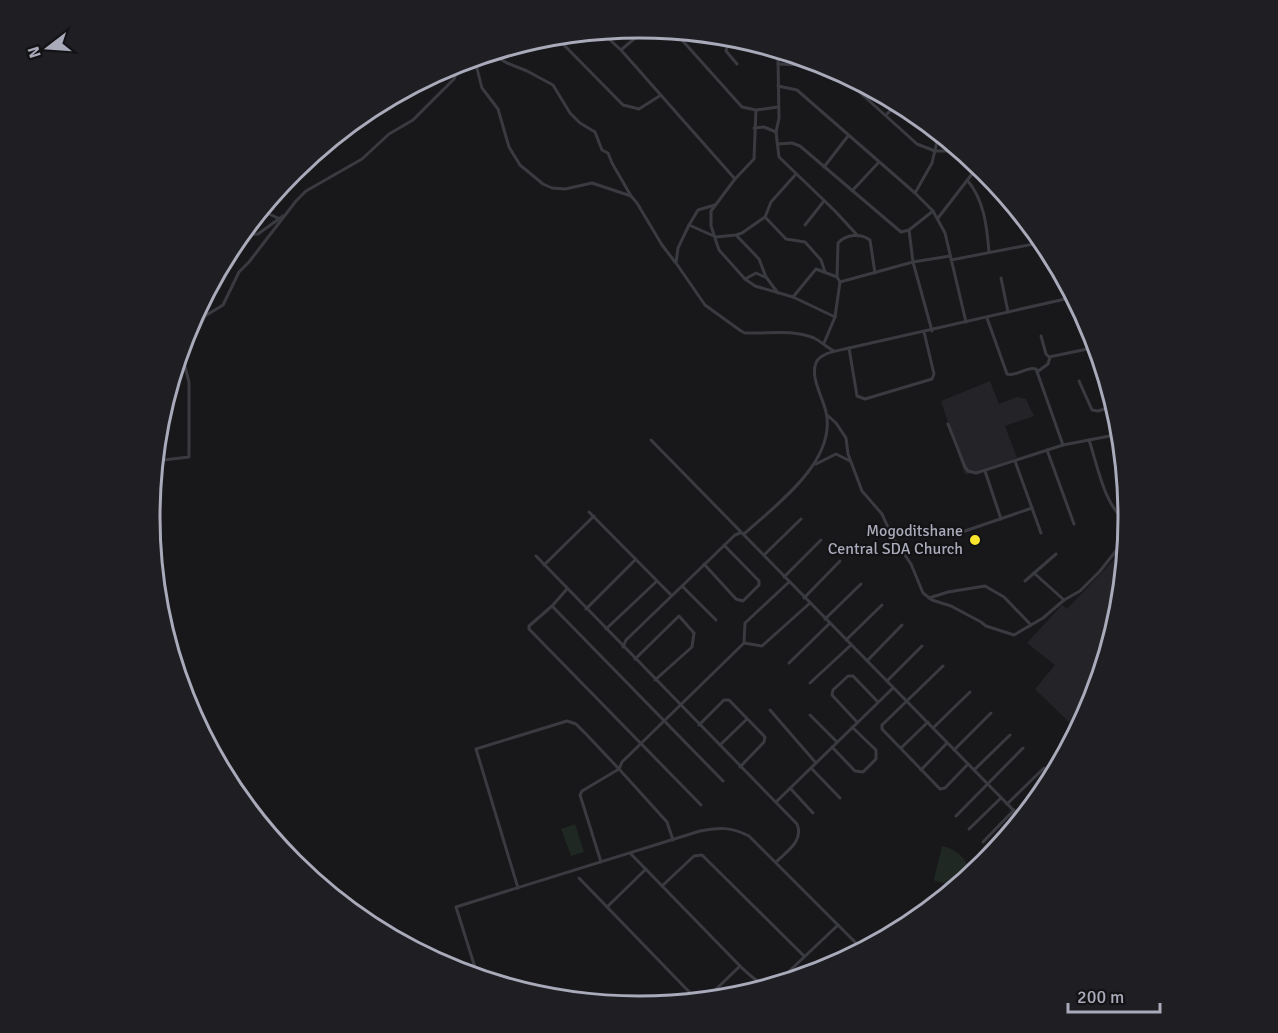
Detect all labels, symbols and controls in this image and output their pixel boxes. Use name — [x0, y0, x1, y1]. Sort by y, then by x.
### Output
north arrow — [18, 18, 78, 78]
text: N — [23, 44, 46, 60]
place label: Mogoditshane Central SDA Church — [828, 521, 963, 559]
marker: Mogoditshane Central SDA Church — [968, 533, 982, 547]
scale bar — [1068, 976, 1160, 1014]
text: 200 m — [1077, 986, 1124, 1008]

